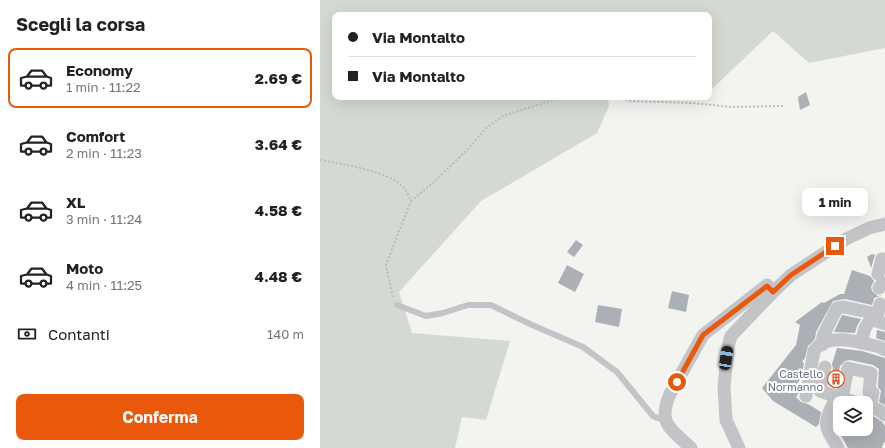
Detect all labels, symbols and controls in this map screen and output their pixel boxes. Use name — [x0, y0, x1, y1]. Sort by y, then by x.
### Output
text: Scegli la corsa — [16, 13, 145, 35]
text: Via Montalto — [372, 28, 465, 46]
icon: car — [18, 60, 54, 96]
text: Economy — [66, 61, 133, 79]
text: Via Montalto — [372, 67, 465, 85]
text: 2.69 € — [255, 69, 302, 87]
text: 1 min · 11:22 — [66, 79, 141, 95]
icon: car — [18, 126, 54, 162]
text: Comfort — [66, 127, 125, 145]
text: 3.64 € — [255, 135, 302, 153]
text: 2 min · 11:23 — [66, 145, 142, 161]
callout: 1 min — [802, 188, 868, 216]
icon: car — [18, 192, 54, 228]
text: XL — [66, 193, 85, 211]
text: 1 min — [819, 194, 851, 210]
text: 4.58 € — [255, 201, 302, 219]
text: 3 min · 11:24 — [66, 211, 142, 227]
route end — [826, 237, 844, 255]
icon: car — [18, 258, 54, 294]
text: Moto — [66, 259, 103, 277]
text: 4.48 € — [255, 267, 302, 285]
text: 4 min · 11:25 — [66, 277, 142, 293]
icon: cash — [16, 323, 38, 345]
text: Contanti — [48, 325, 110, 343]
text: 140 m — [267, 326, 304, 342]
car — [718, 345, 734, 371]
place label: Castello Normanno — [768, 367, 823, 393]
building icon: Castello Normanno — [826, 369, 846, 389]
route start — [668, 373, 686, 391]
button: Conferma — [16, 394, 304, 440]
map controls — [833, 396, 873, 436]
button: layers — [833, 396, 873, 436]

